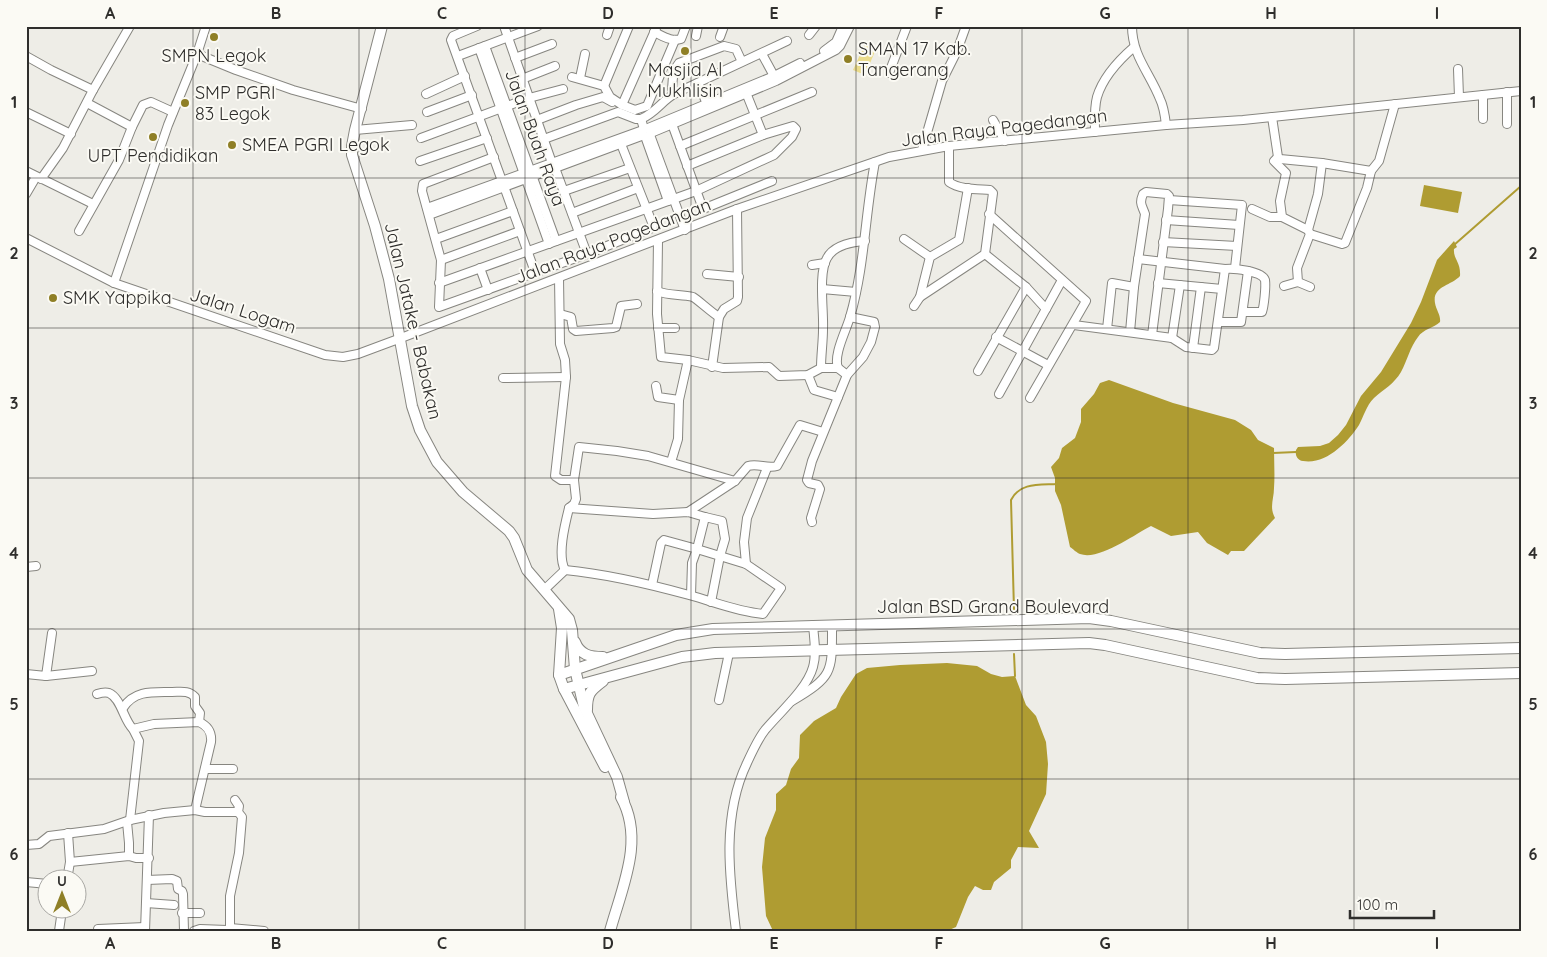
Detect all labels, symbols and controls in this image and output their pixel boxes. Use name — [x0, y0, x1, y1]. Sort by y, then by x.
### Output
text: A — [105, 3, 116, 23]
text: B — [271, 3, 281, 23]
text: C — [437, 3, 447, 23]
text: D — [602, 3, 614, 23]
text: E — [769, 3, 779, 23]
text: F — [935, 3, 944, 23]
text: G — [1099, 3, 1111, 23]
text: H — [1265, 3, 1277, 23]
text: I — [1435, 3, 1439, 23]
marker: SMPN Legok — [208, 31, 220, 43]
place label: SMAN 17 Kab. Tangerang — [858, 37, 971, 81]
place label: SMPN Legok — [162, 44, 266, 67]
marker: Masjid Al Mukhlisin — [679, 45, 691, 57]
marker: SMAN 17 Kab. Tangerang — [842, 53, 854, 65]
place label: Masjid Al Mukhlisin — [647, 58, 723, 102]
street label: Jalan Buah Raya — [500, 66, 571, 209]
place label: SMP PGRI 83 Legok — [195, 81, 275, 125]
text: 1 — [11, 92, 17, 112]
text: 1 — [1530, 92, 1536, 112]
marker: SMP PGRI 83 Legok — [179, 97, 191, 109]
street label: Jalan Raya Pagedangan — [899, 103, 1109, 152]
marker: UPT Pendidikan — [147, 131, 159, 143]
place label: SMEA PGRI Legok — [242, 133, 390, 156]
marker: SMEA PGRI Legok — [226, 139, 238, 151]
place label: UPT Pendidikan — [88, 144, 218, 167]
street label: Jalan Raya Pagedangan — [512, 193, 714, 289]
street label: Jalan Jatake - Babakan — [380, 220, 447, 422]
text: 2 — [9, 243, 19, 263]
text: 2 — [1528, 243, 1538, 263]
street label: Jalan Logam — [187, 283, 299, 339]
place label: SMK Yappika — [63, 286, 172, 309]
marker: SMK Yappika — [47, 292, 59, 304]
text: 3 — [10, 393, 18, 413]
text: 3 — [1529, 393, 1537, 413]
text: 4 — [9, 543, 19, 563]
text: 4 — [1528, 543, 1538, 563]
street label: Jalan BSD Grand Boulevard — [877, 595, 1109, 618]
text: 5 — [9, 694, 19, 714]
text: 5 — [1528, 694, 1538, 714]
text: 6 — [10, 844, 19, 864]
text: 6 — [1529, 844, 1538, 864]
north arrow — [38, 870, 88, 920]
text: U — [57, 872, 67, 890]
scale bar — [1350, 887, 1433, 919]
text: 100 m — [1357, 895, 1398, 914]
text: A — [105, 933, 116, 953]
text: B — [271, 933, 281, 953]
text: C — [437, 933, 447, 953]
text: D — [602, 933, 614, 953]
text: E — [769, 933, 779, 953]
text: F — [935, 933, 944, 953]
text: G — [1099, 933, 1111, 953]
text: H — [1265, 933, 1277, 953]
text: I — [1435, 933, 1439, 953]

